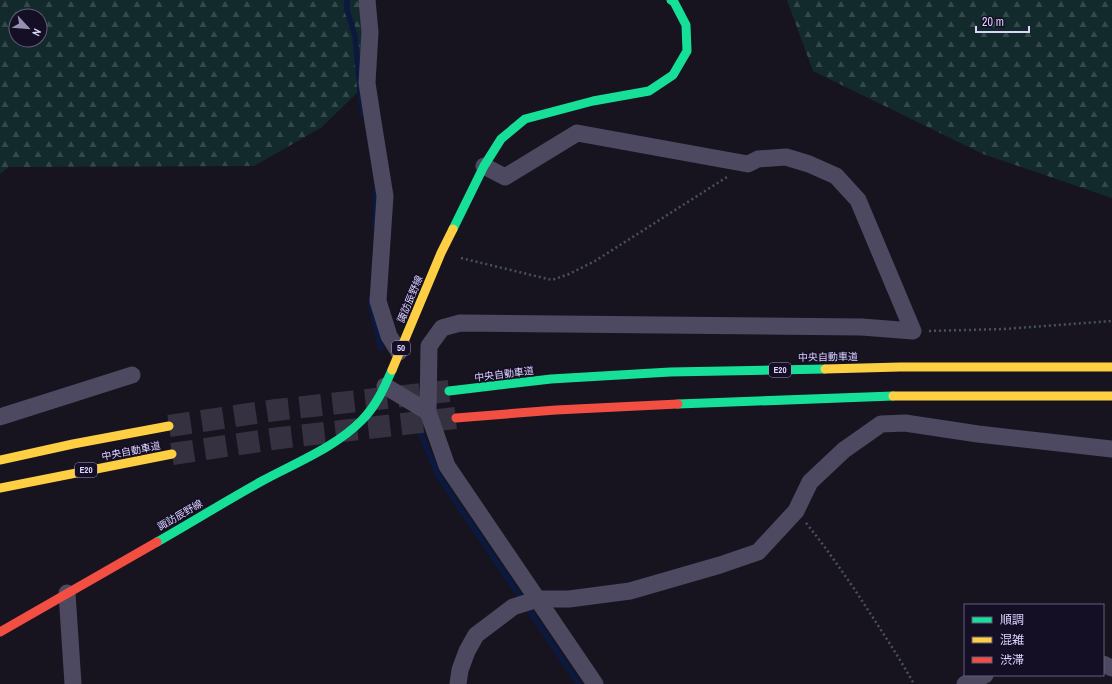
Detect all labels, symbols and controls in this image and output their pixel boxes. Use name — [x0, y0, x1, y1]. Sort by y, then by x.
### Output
north arrow — [8, 8, 48, 48]
scale bar — [976, 8, 1029, 34]
text: 20 m — [982, 14, 1004, 30]
text: N — [29, 26, 45, 38]
street label: 諏訪辰野線 — [394, 273, 426, 325]
road number: 50 — [392, 341, 410, 355]
street label: 中央自動車道 — [798, 350, 858, 364]
road number: E20 — [769, 363, 791, 377]
street label: 中央自動車道 — [473, 364, 535, 384]
street label: 中央自動車道 — [100, 439, 162, 463]
road number: E20 — [75, 463, 97, 477]
street label: 諏訪辰野線 — [155, 497, 205, 533]
legend — [964, 604, 1104, 676]
text: 順調 — [1000, 612, 1024, 628]
text: 混雑 — [1000, 632, 1024, 648]
text: 渋滞 — [1000, 652, 1024, 668]

